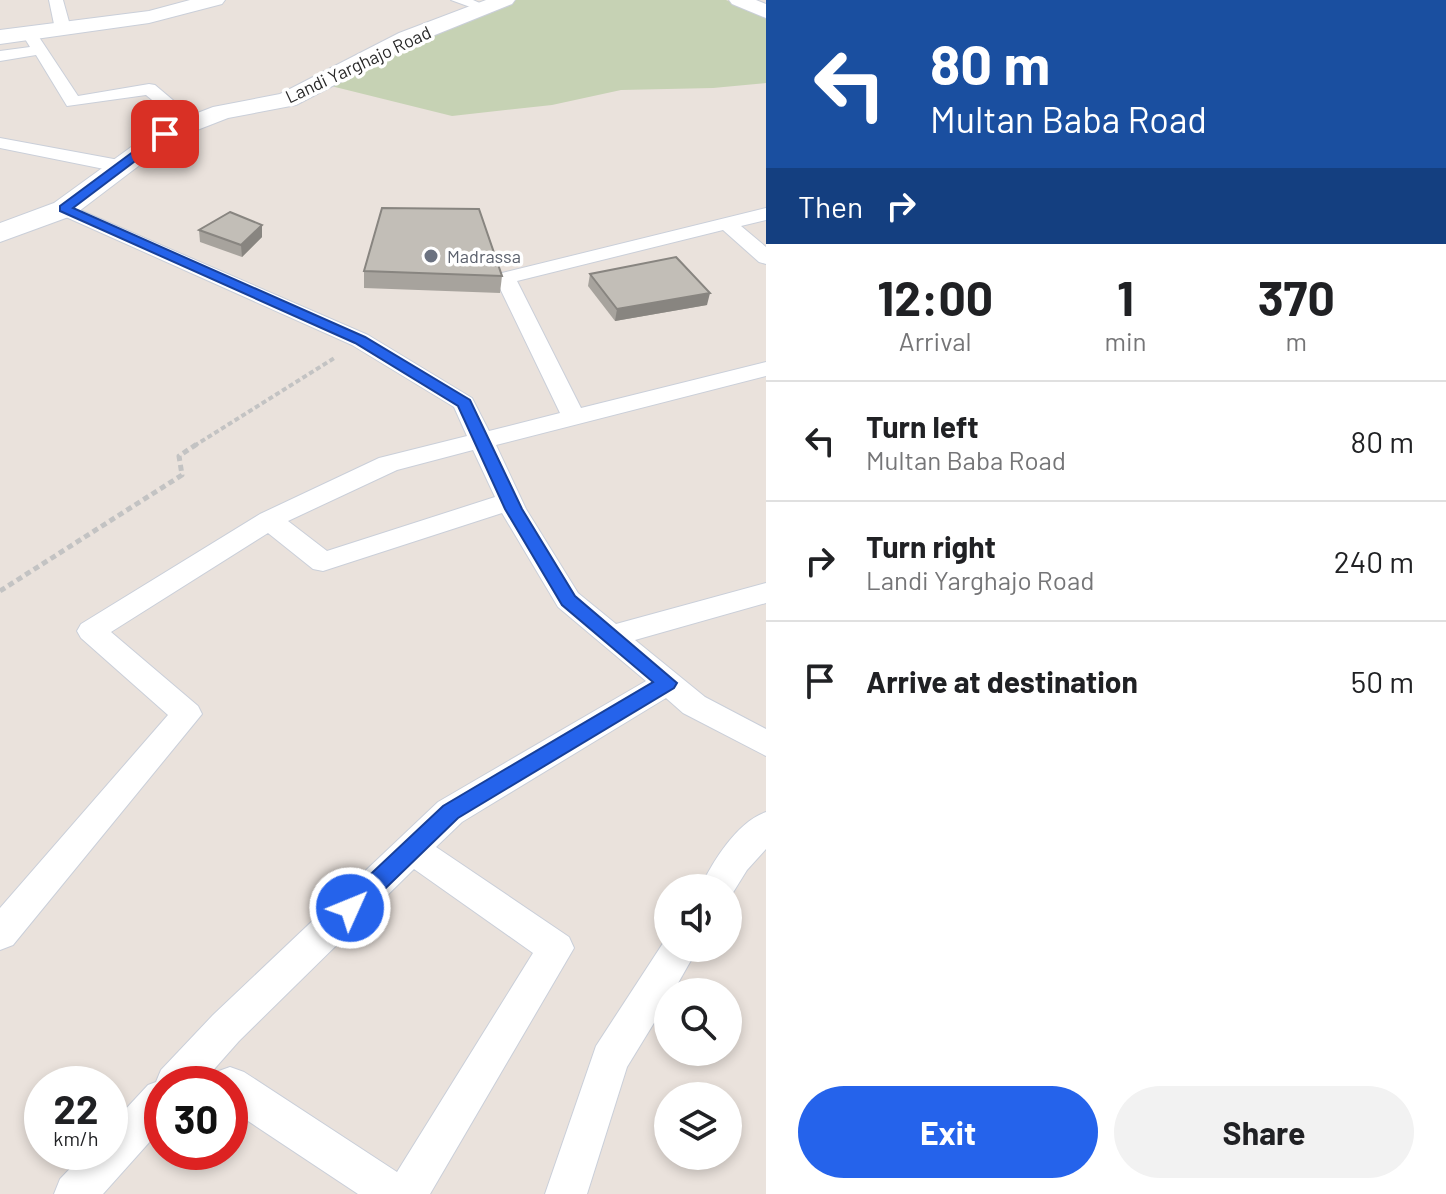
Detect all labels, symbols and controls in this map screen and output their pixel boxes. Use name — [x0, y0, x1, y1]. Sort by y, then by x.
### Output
street label: Landi Yarghajo Road — [282, 21, 434, 107]
text: 80 m — [930, 29, 1050, 96]
icon: left — [798, 32, 902, 136]
text: Multan Baba Road — [930, 97, 1207, 140]
pin — [131, 100, 199, 168]
icon: arrive — [143, 112, 187, 156]
icon: right — [879, 184, 923, 228]
text: Then — [798, 188, 863, 224]
place label: Madrassa — [447, 245, 521, 267]
marker: Madrassa — [422, 247, 440, 265]
text: 12:00 — [877, 268, 993, 326]
text: 1 — [1117, 268, 1134, 326]
text: 370 — [1258, 268, 1335, 326]
text: Arrival — [899, 325, 972, 356]
text: min — [1104, 325, 1147, 356]
text: m — [1285, 325, 1307, 356]
text: Turn left — [866, 408, 979, 444]
icon: left — [798, 419, 842, 463]
text: 80 m — [1351, 423, 1414, 459]
text: Multan Baba Road — [866, 444, 1066, 475]
text: Turn right — [866, 528, 996, 564]
icon: right — [798, 539, 842, 583]
text: 240 m — [1334, 543, 1414, 579]
text: Landi Yarghajo Road — [866, 564, 1094, 595]
icon: arrive — [798, 659, 842, 703]
text: Arrive at destination — [866, 663, 1138, 699]
text: 50 m — [1351, 663, 1414, 699]
position arrow — [308, 866, 392, 950]
map controls — [654, 874, 742, 1170]
button: sound — [654, 874, 742, 962]
button: search — [654, 978, 742, 1066]
speed limit sign: 30 — [144, 1066, 248, 1170]
button: layers — [654, 1082, 742, 1170]
text: 22 — [54, 1084, 98, 1132]
button: Exit — [798, 1086, 1098, 1178]
button: Share — [1114, 1086, 1414, 1178]
text: km/h — [53, 1126, 99, 1150]

